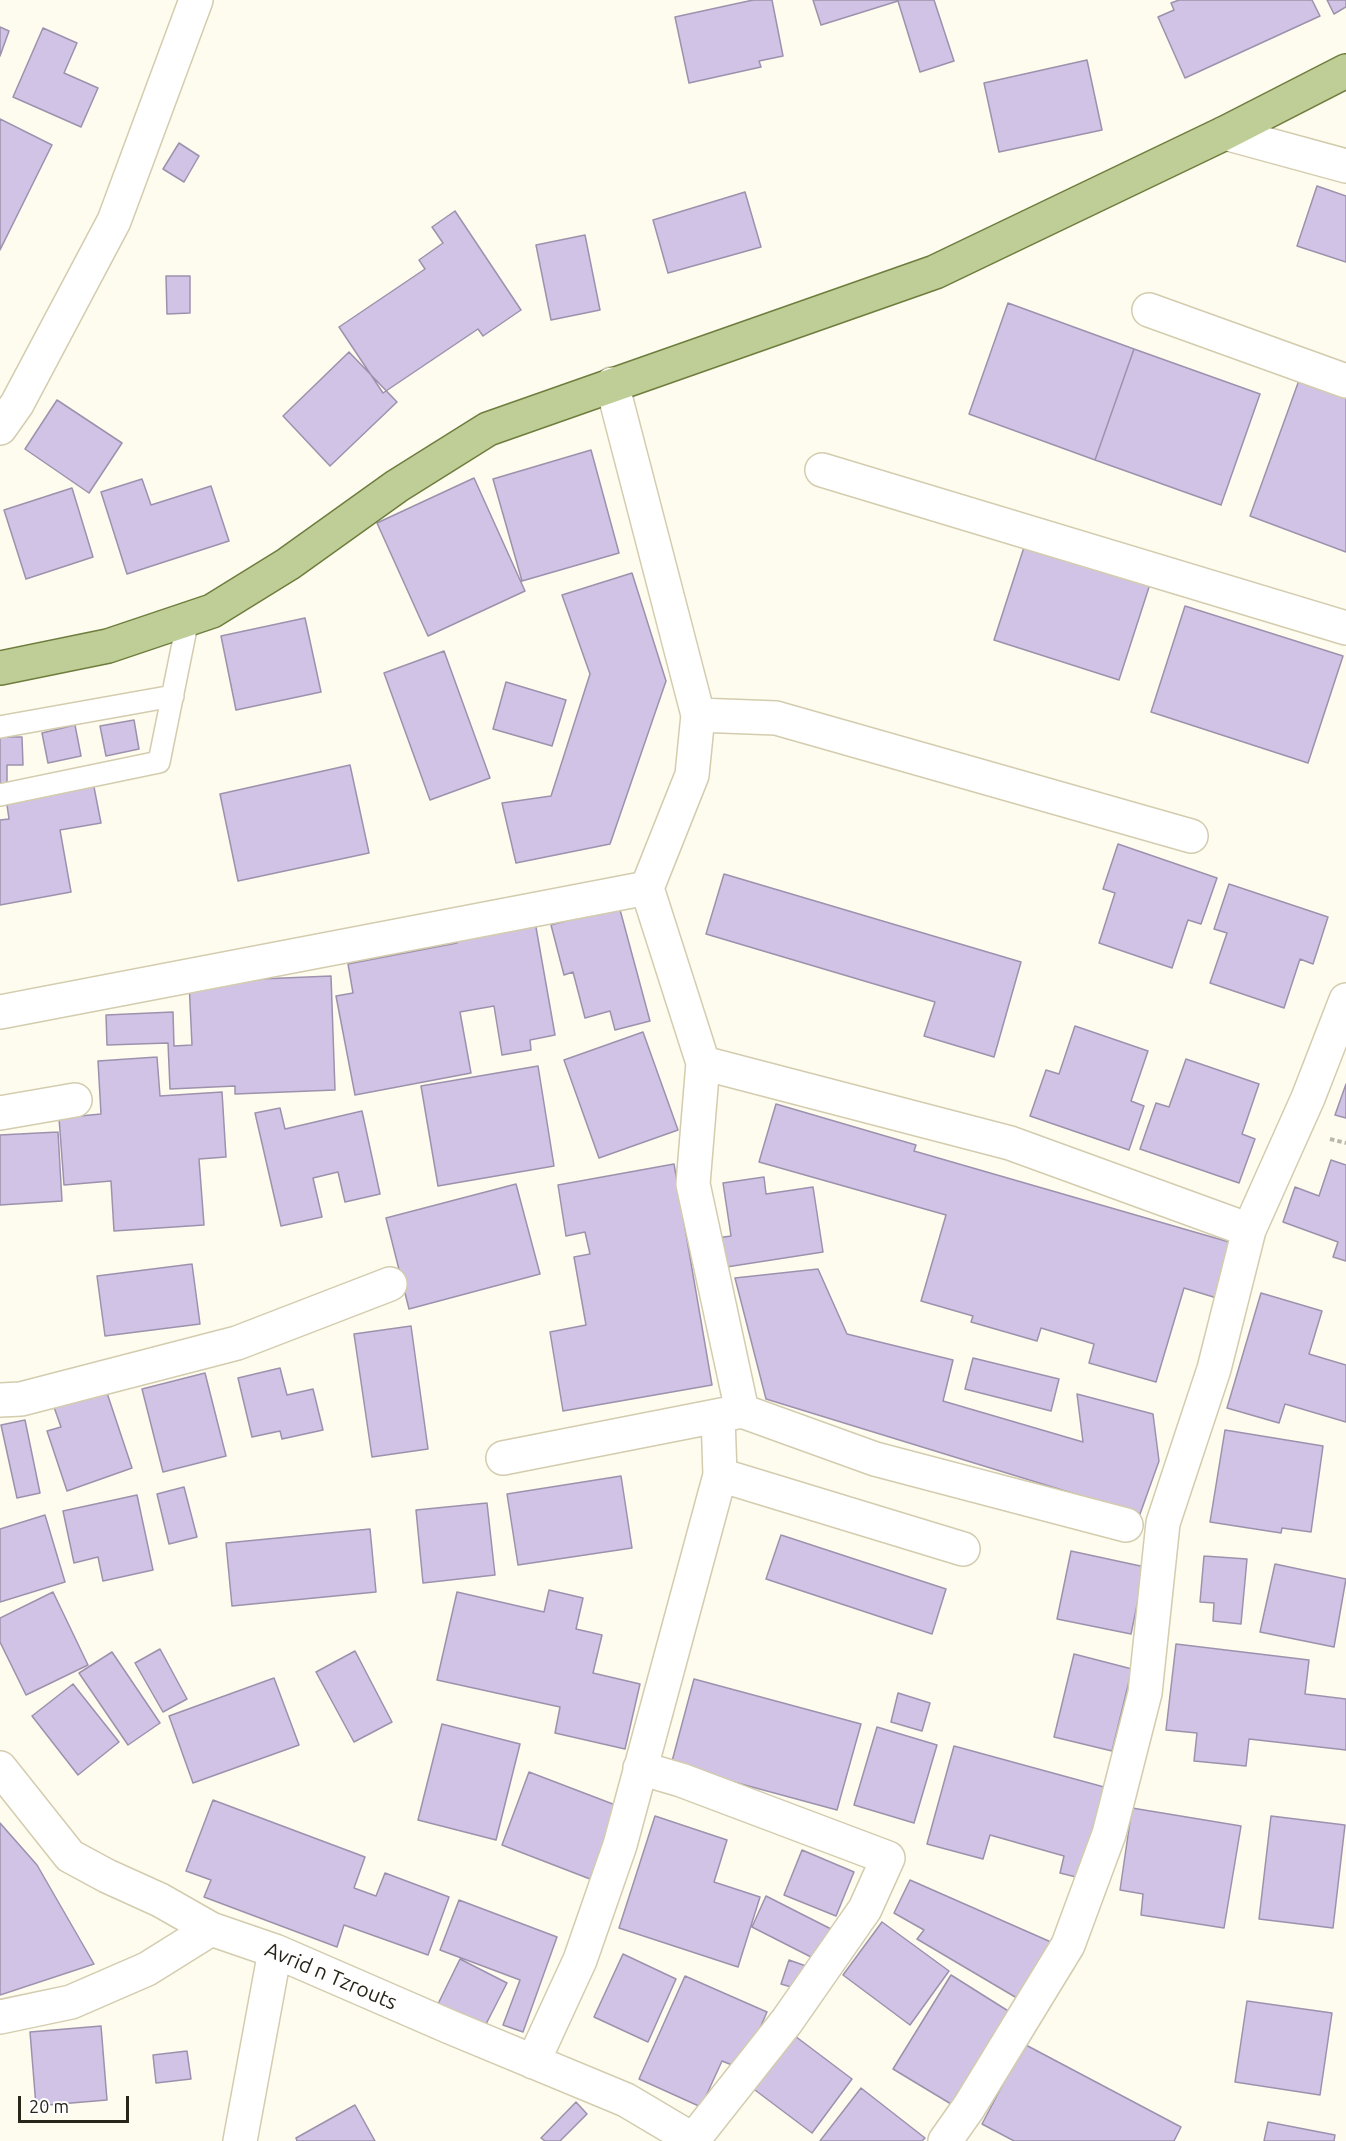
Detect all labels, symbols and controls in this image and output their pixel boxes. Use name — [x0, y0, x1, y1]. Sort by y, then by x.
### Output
street label: Avrid n Tzrouts — [261, 1937, 401, 2015]
scale bar — [21, 2084, 132, 2122]
text: 20 m — [29, 2096, 69, 2116]

